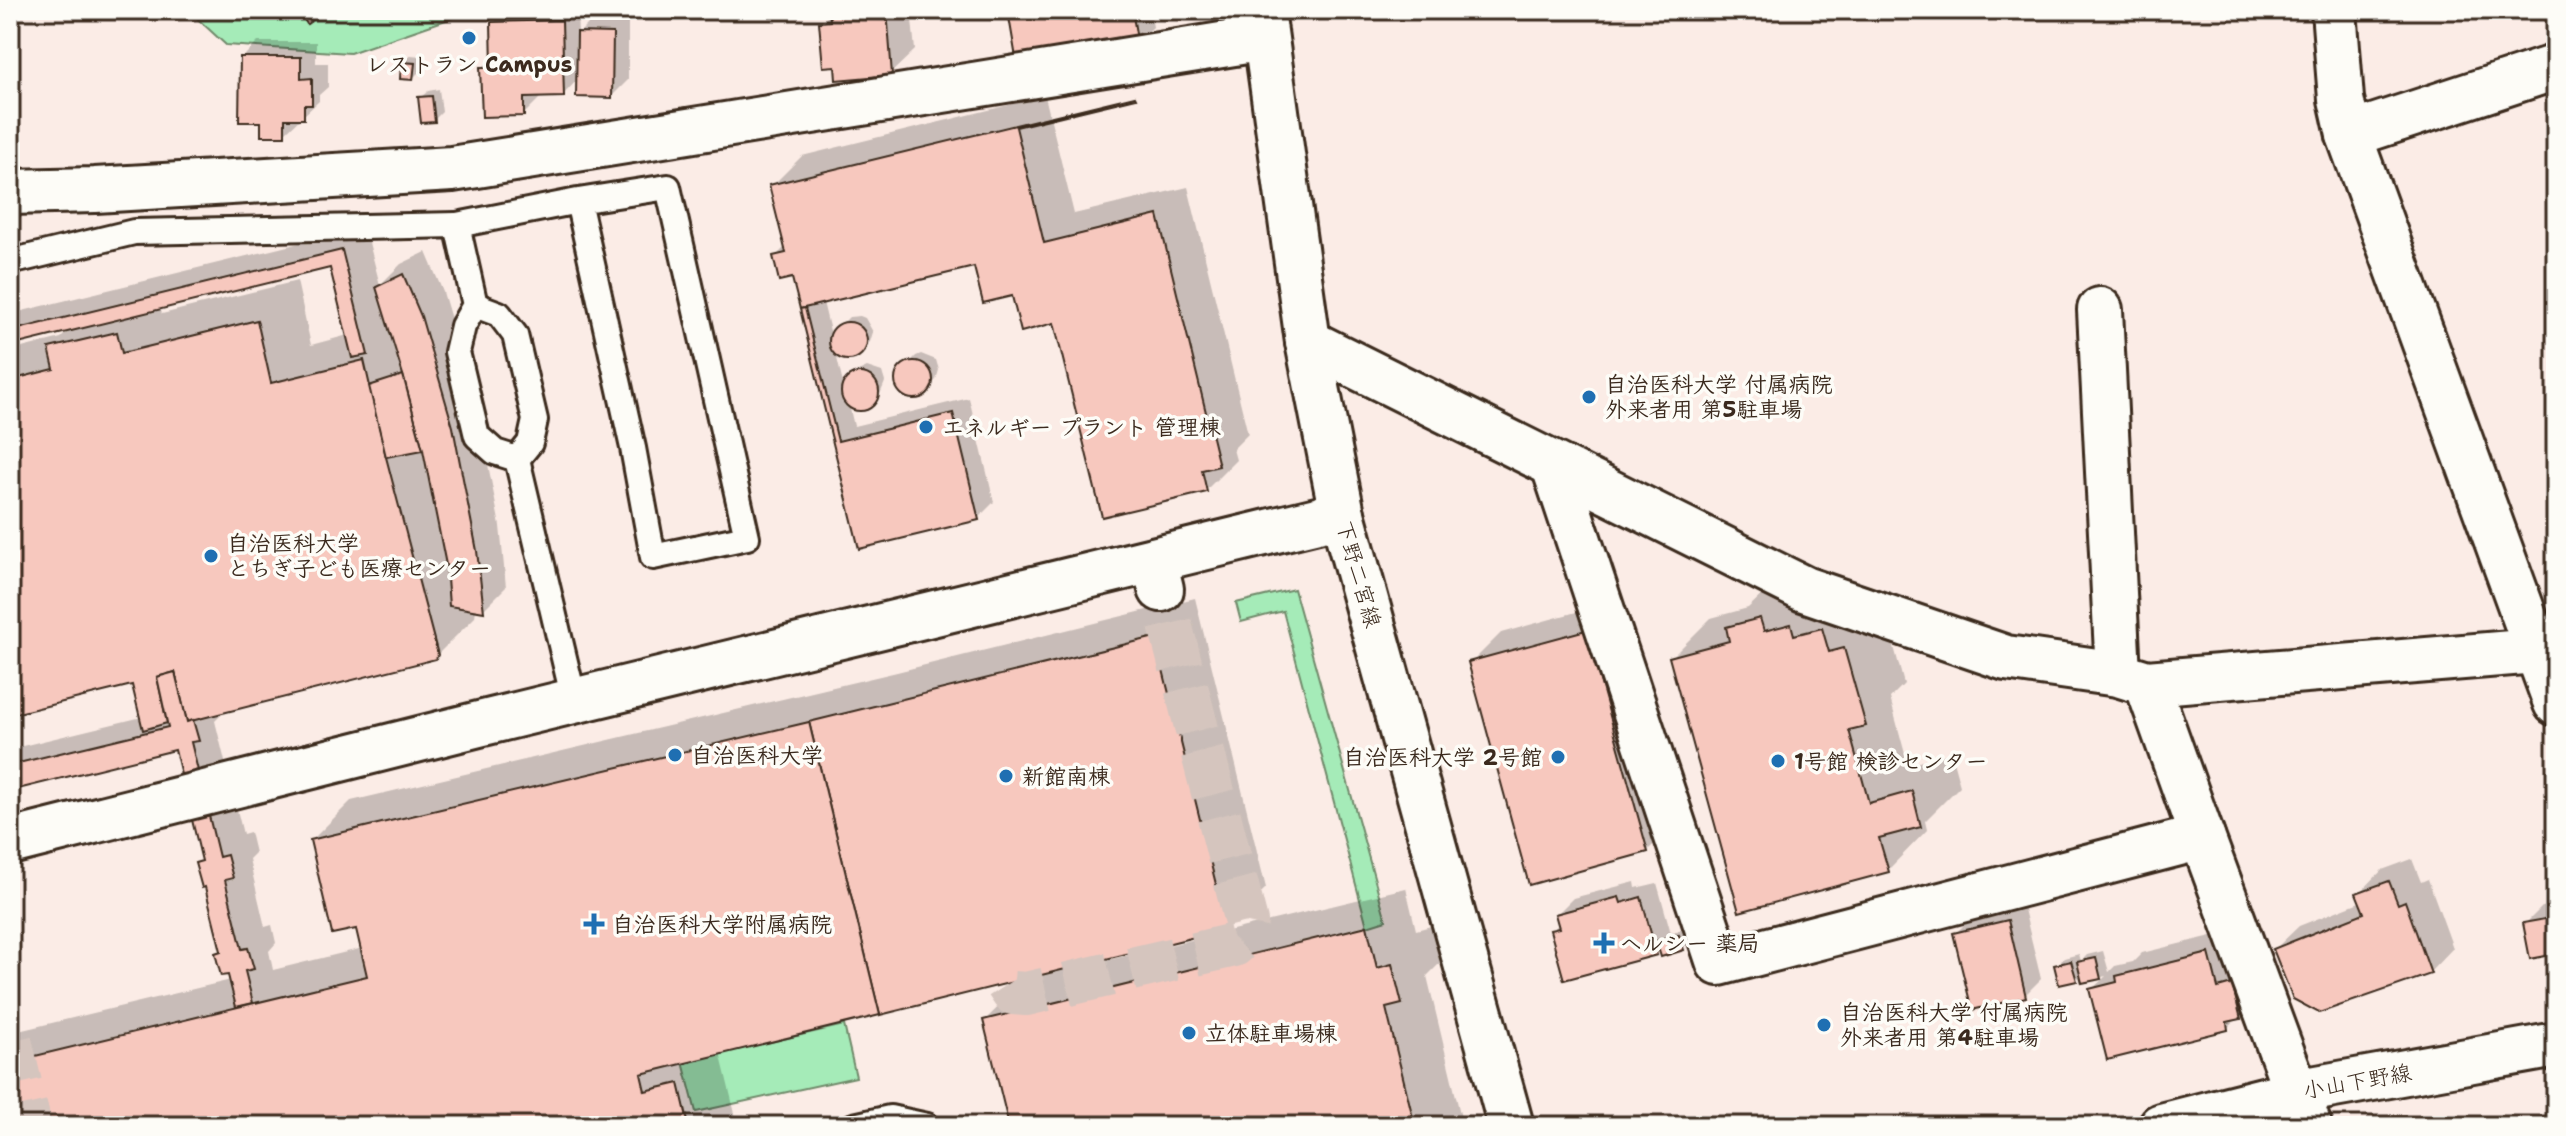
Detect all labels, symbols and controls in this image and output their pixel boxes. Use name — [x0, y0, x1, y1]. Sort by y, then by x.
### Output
marker: レストラン Campus — [460, 29, 478, 47]
place label: レストラン Campus — [366, 50, 572, 79]
place label: 自治医科大学 付属病院 外来者用 第5駐車場 — [1605, 370, 1833, 424]
marker: 自治医科大学 付属病院 外来者用 第5駐車場 — [1580, 388, 1598, 406]
place label: エネルギー プラント 管理棟 — [942, 413, 1221, 442]
marker: エネルギー プラント 管理棟 — [917, 418, 935, 436]
street label: 下野二宮線 — [1329, 517, 1388, 631]
place label: 自治医科大学 とちぎ子ども医療センター — [227, 529, 491, 583]
marker: 自治医科大学 とちぎ子ども医療センター — [202, 547, 220, 565]
place label: 自治医科大学 — [691, 741, 823, 770]
place label: 自治医科大学 2号館 — [1343, 743, 1542, 772]
marker: 自治医科大学 — [666, 746, 684, 764]
place label: 1号館 検診センター — [1794, 747, 1988, 776]
marker: 自治医科大学 2号館 — [1549, 748, 1567, 766]
marker: 1号館 検診センター — [1769, 752, 1787, 770]
place label: 新館南棟 — [1022, 762, 1110, 791]
marker: 新館南棟 — [997, 767, 1015, 785]
place label: 自治医科大学附属病院 — [612, 910, 832, 939]
marker: 自治医科大学附属病院 — [583, 913, 605, 935]
place label: ヘルシー 薬局 — [1620, 929, 1760, 958]
marker: ヘルシー 薬局 — [1595, 934, 1613, 952]
place label: 自治医科大学 付属病院 外来者用 第4駐車場 — [1840, 998, 2068, 1052]
marker: 自治医科大学 付属病院 外来者用 第4駐車場 — [1815, 1016, 1833, 1034]
place label: 立体駐車場棟 — [1205, 1019, 1337, 1048]
marker: 立体駐車場棟 — [1180, 1024, 1198, 1042]
street label: 小山下野線 — [2300, 1058, 2414, 1105]

